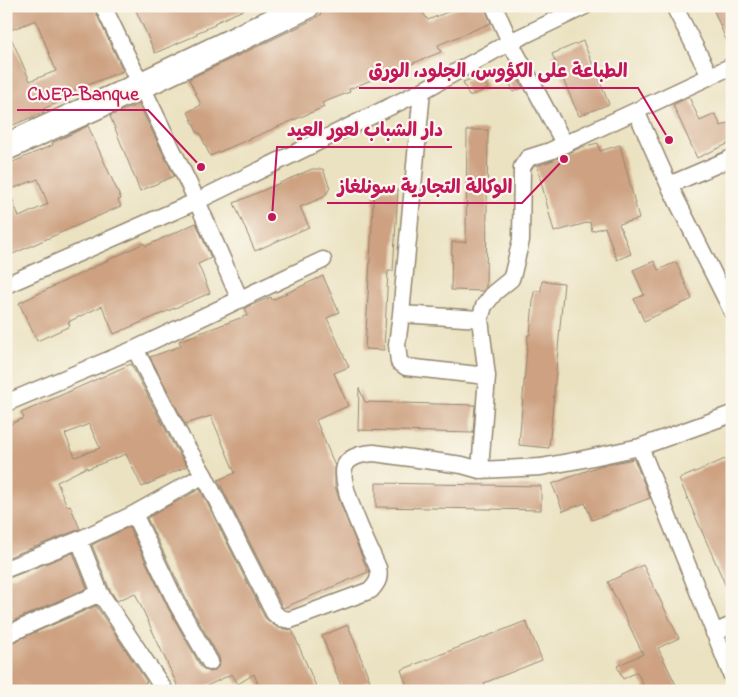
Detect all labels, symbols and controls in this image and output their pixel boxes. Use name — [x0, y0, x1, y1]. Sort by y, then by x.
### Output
callout: الطباعة على الكؤوس، الجلود، الورق — [359, 54, 638, 88]
text: الطباعة على الكؤوس، الجلود، الورق — [368, 59, 628, 86]
callout: CNEP-Banque — [17, 76, 148, 110]
text: CNEP-Banque — [27, 82, 139, 109]
callout: دار الشباب لعور العيد — [277, 113, 452, 147]
text: دار الشباب لعور العيد — [287, 118, 443, 145]
callout: الوكالة التجارية سونلغاز — [327, 169, 522, 203]
text: الوكالة التجارية سونلغاز — [336, 175, 512, 202]

